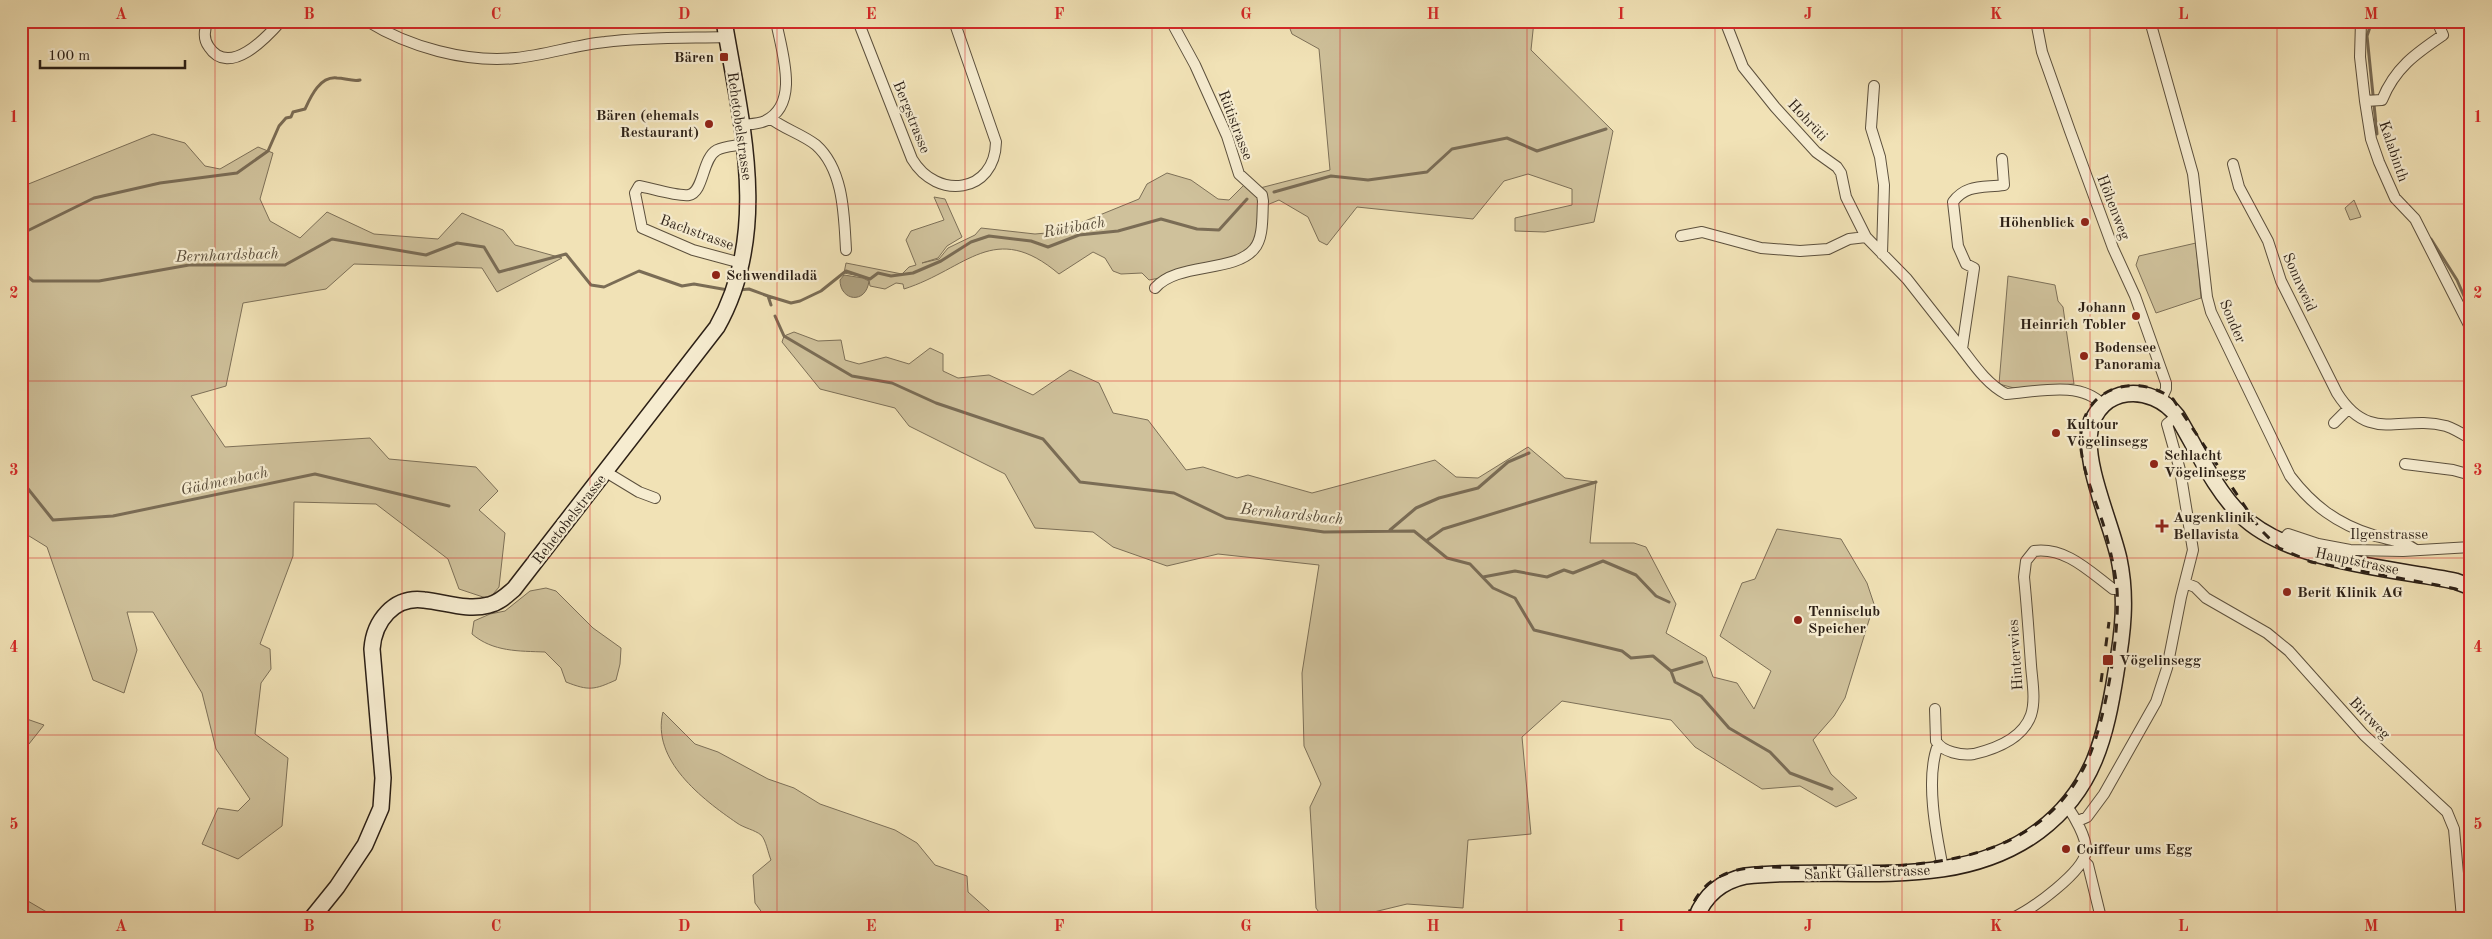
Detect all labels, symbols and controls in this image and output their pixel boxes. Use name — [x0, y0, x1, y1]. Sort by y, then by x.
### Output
text: A — [115, 7, 127, 23]
text: B — [303, 7, 315, 23]
text: C — [491, 7, 501, 23]
text: D — [678, 7, 690, 23]
text: E — [865, 7, 877, 23]
text: F — [1054, 7, 1065, 23]
text: G — [1240, 7, 1252, 23]
text: H — [1426, 7, 1440, 23]
text: I — [1617, 7, 1625, 23]
text: J — [1804, 7, 1813, 23]
text: K — [1990, 7, 2002, 23]
text: L — [2178, 7, 2189, 23]
text: M — [2364, 7, 2378, 23]
scale bar — [40, 38, 185, 70]
text: 100 m — [48, 49, 90, 64]
place label: Bären — [674, 51, 714, 66]
marker: Bären — [718, 51, 730, 63]
street label: Rehetobelstrasse — [723, 71, 754, 181]
street label: Bergstrasse — [889, 79, 932, 156]
street label: Rütistrasse — [1214, 89, 1255, 163]
street label: Hohrüti — [1784, 97, 1830, 145]
place label: Bären (ehemals Restaurant) — [596, 109, 699, 141]
text: 1 — [9, 110, 19, 126]
text: 1 — [2473, 110, 2483, 126]
marker: Bären (ehemals Restaurant) — [703, 118, 715, 130]
street label: Kalabinth — [2375, 119, 2410, 184]
street label: Höhenweg — [2093, 173, 2132, 242]
street label: Bachstrasse — [657, 213, 736, 254]
water label: Rütibach — [1041, 215, 1106, 241]
place label: Höhenblick — [1999, 216, 2076, 231]
marker: Höhenblick — [2079, 216, 2091, 228]
water label: Bernhardsbach — [174, 246, 279, 266]
street label: Sonnweid — [2279, 251, 2318, 314]
marker: Schwendiladä — [710, 269, 722, 281]
place label: Schwendiladä — [726, 269, 818, 284]
text: 2 — [9, 286, 19, 302]
text: 2 — [2473, 286, 2483, 302]
street label: Sonder — [2216, 298, 2247, 346]
place label: Johann Heinrich Tobler — [2020, 301, 2126, 333]
marker: Johann Heinrich Tobler — [2130, 310, 2142, 322]
place label: Bodensee Panorama — [2094, 341, 2162, 373]
marker: Bodensee Panorama — [2078, 350, 2090, 362]
place label: Kultour Vögelinsegg — [2066, 418, 2149, 450]
marker: Kultour Vögelinsegg — [2050, 427, 2062, 439]
place label: Schlacht Vögelinsegg — [2164, 449, 2247, 481]
marker: Schlacht Vögelinsegg — [2148, 458, 2160, 470]
text: 3 — [9, 463, 19, 479]
text: 3 — [2473, 463, 2483, 479]
water label: Gädmenbach — [179, 465, 269, 499]
street label: Rehetobelstrasse — [531, 472, 610, 568]
water label: Bernhardsbach — [1238, 502, 1344, 528]
place label: Augenklinik Bellavista — [2173, 511, 2256, 543]
marker: Augenklinik Bellavista — [2155, 519, 2169, 533]
street label: Ilgenstrasse — [2350, 528, 2428, 543]
street label: Hauptstrasse — [2313, 546, 2400, 579]
marker: Berit Klinik AG — [2281, 586, 2293, 598]
place label: Berit Klinik AG — [2297, 586, 2403, 601]
place label: Tennisclub Speicher — [1808, 605, 1880, 637]
marker: Tennisclub Speicher — [1792, 614, 1804, 626]
street label: Hinterwies — [2007, 619, 2026, 691]
text: 4 — [9, 640, 19, 656]
text: 4 — [2473, 640, 2483, 656]
marker: Vögelinsegg — [2101, 653, 2115, 667]
place label: Vögelinsegg — [2119, 654, 2202, 669]
street label: Birtweg — [2346, 695, 2392, 743]
text: 5 — [9, 817, 19, 833]
text: 5 — [2473, 817, 2483, 833]
marker: Coiffeur ums Egg — [2060, 843, 2072, 855]
place label: Coiffeur ums Egg — [2076, 843, 2193, 858]
street label: Sankt Gallerstrasse — [1803, 864, 1931, 883]
text: A — [115, 919, 127, 935]
text: B — [303, 919, 315, 935]
text: C — [491, 919, 501, 935]
text: D — [678, 919, 690, 935]
text: E — [865, 919, 877, 935]
text: F — [1054, 919, 1065, 935]
text: G — [1240, 919, 1252, 935]
text: H — [1426, 919, 1440, 935]
text: I — [1617, 919, 1625, 935]
text: J — [1804, 919, 1813, 935]
text: K — [1990, 919, 2002, 935]
text: L — [2178, 919, 2189, 935]
text: M — [2364, 919, 2378, 935]

